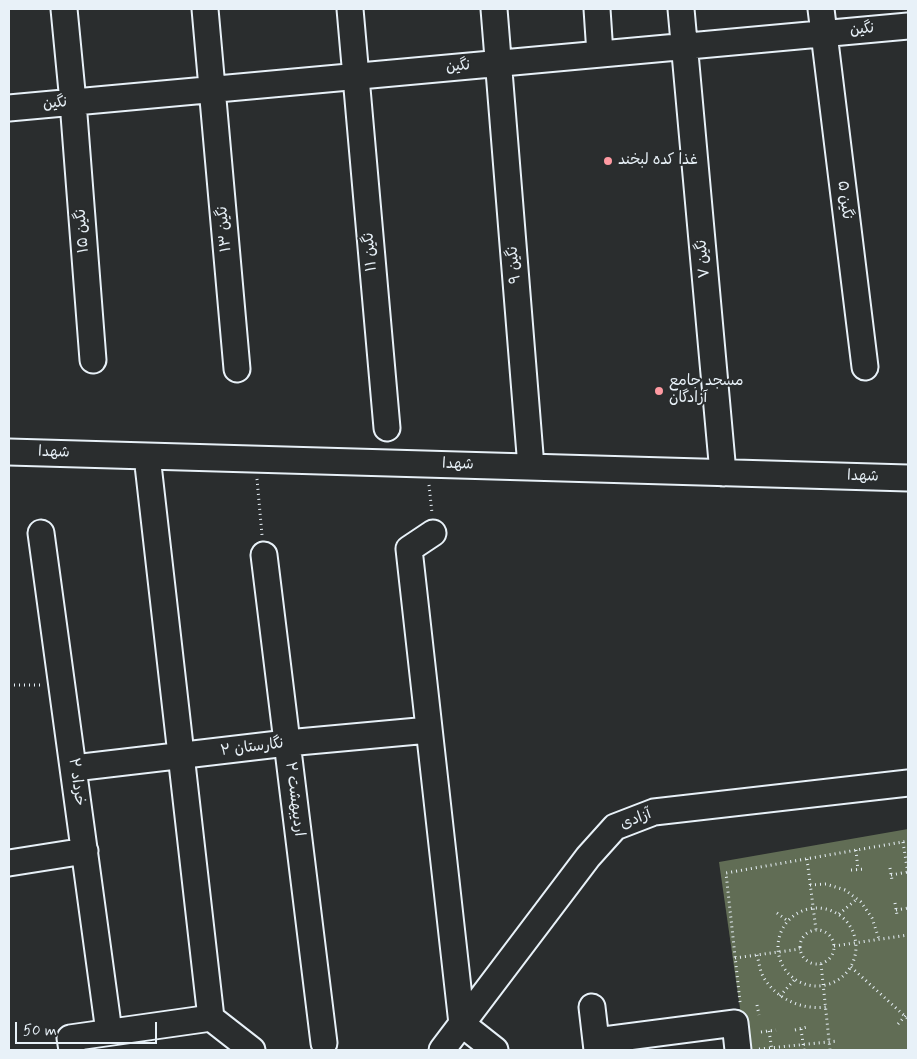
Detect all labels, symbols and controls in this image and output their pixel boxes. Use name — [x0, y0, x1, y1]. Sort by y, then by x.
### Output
street label: نگین — [849, 20, 875, 40]
street label: نگین — [445, 57, 471, 77]
street label: نگین — [42, 94, 68, 114]
place label: غذا کده لبخند — [618, 152, 698, 170]
marker: غذا کده لبخند — [602, 155, 614, 167]
street label: نگین ۵ — [833, 180, 855, 220]
street label: نگین ۱۳ — [214, 205, 236, 253]
street label: نگین ۱۵ — [72, 208, 94, 254]
street label: نگین ۱۱ — [360, 232, 382, 272]
street label: نگین ۷ — [693, 239, 715, 279]
street label: نگین ۹ — [504, 245, 526, 285]
place label: مسجد جامع آزادگان — [669, 373, 744, 408]
marker: مسجد جامع آزادگان — [653, 385, 665, 397]
street label: شهدا — [38, 443, 70, 463]
street label: شهدا — [442, 455, 474, 475]
street label: شهدا — [847, 467, 879, 487]
street label: نگارستان ۲ — [219, 735, 285, 761]
street label: خرداد ۲ — [64, 757, 88, 807]
street label: اردیبهشت ۲ — [281, 761, 307, 837]
street label: آزادی — [618, 806, 654, 834]
scale bar — [18, 1012, 160, 1044]
text: 50 m — [23, 1021, 57, 1041]

